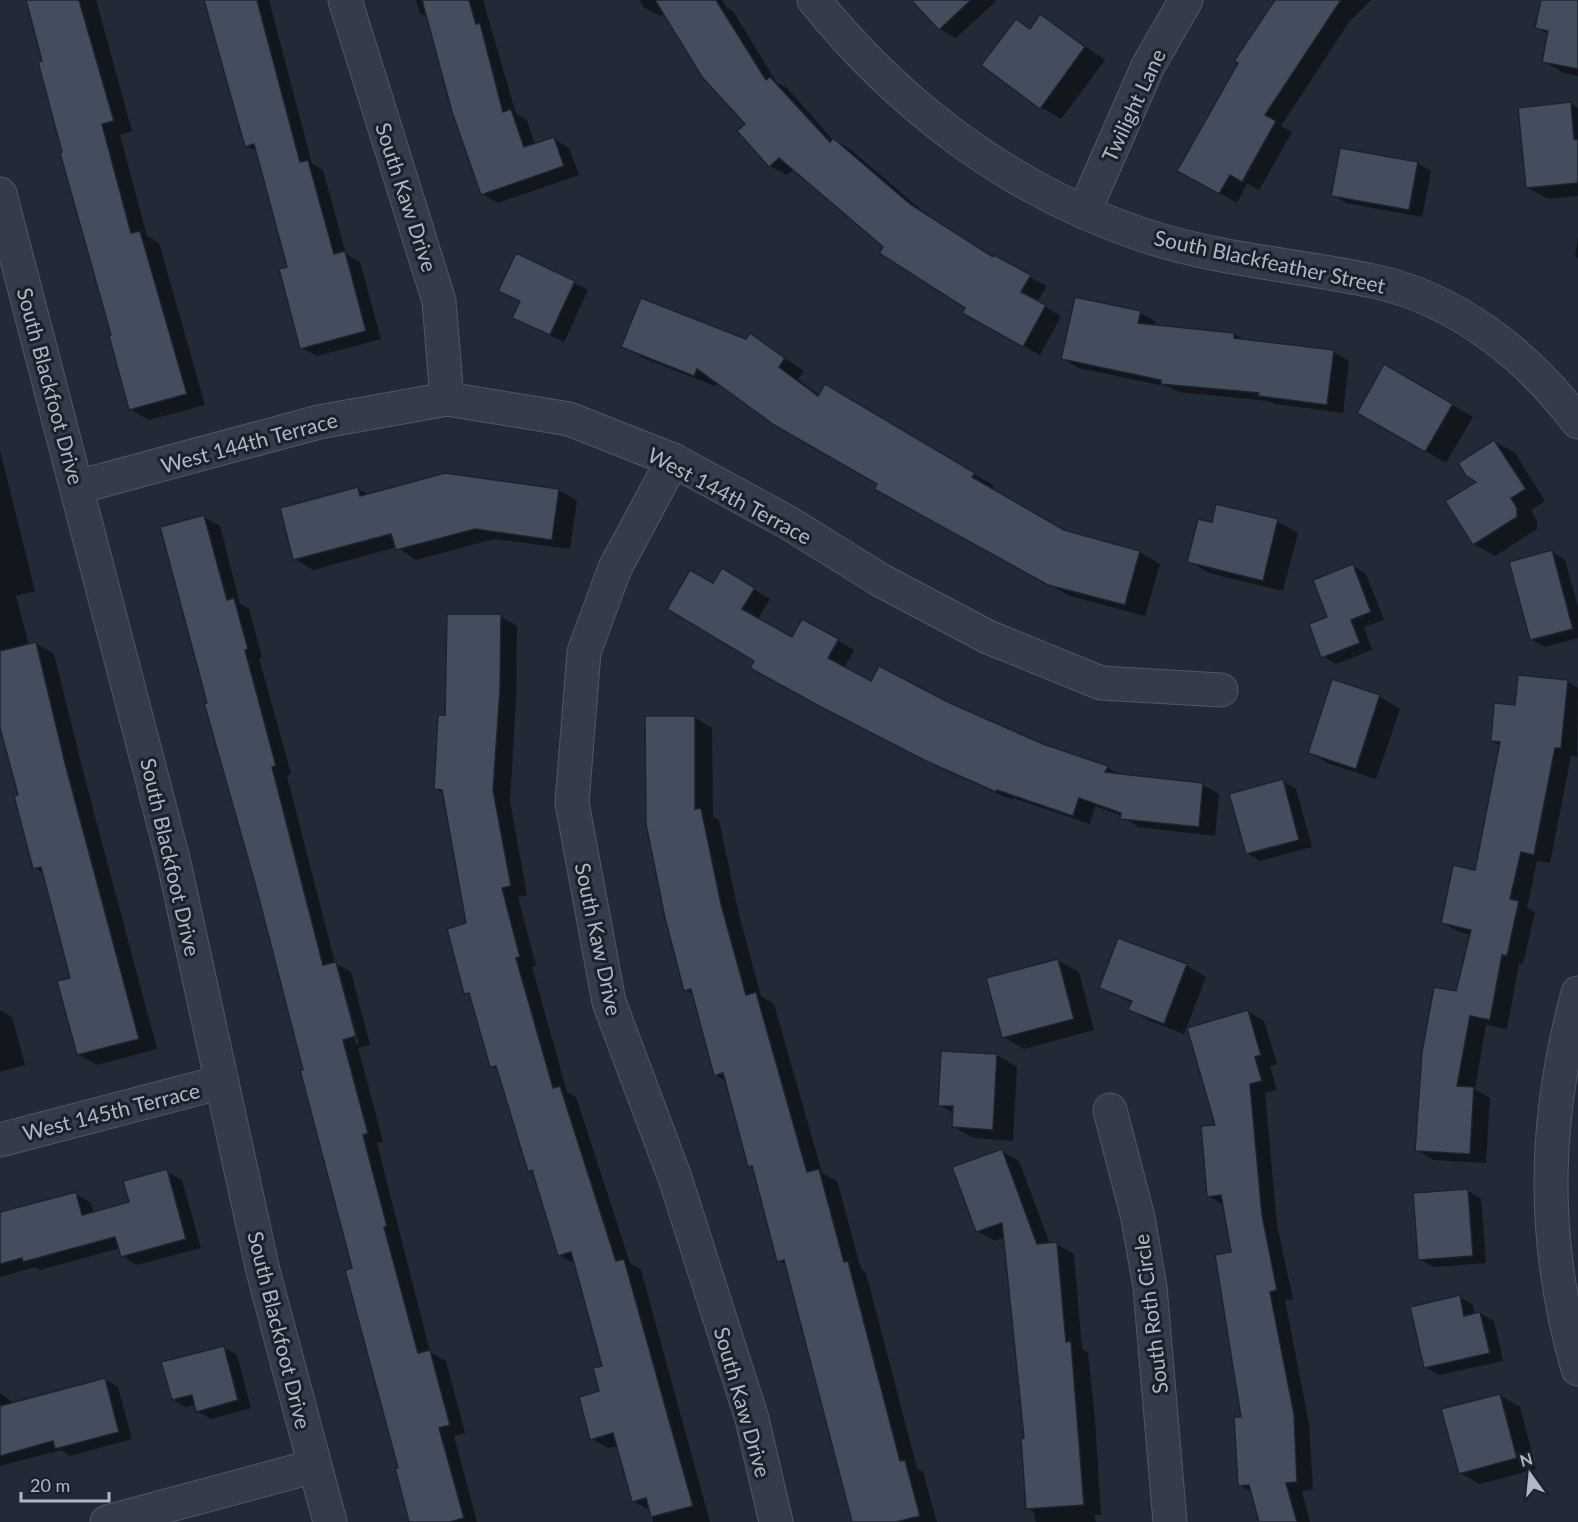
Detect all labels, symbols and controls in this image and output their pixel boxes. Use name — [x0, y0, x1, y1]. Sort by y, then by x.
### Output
street label: Twilight Lane — [1096, 45, 1170, 165]
street label: South Kaw Drive — [371, 119, 443, 275]
street label: South Blackfeather Street — [1152, 224, 1388, 298]
street label: South Blackfoot Drive — [13, 285, 89, 487]
street label: West 144th Terrace — [158, 406, 340, 478]
street label: West 144th Terrace — [644, 441, 816, 549]
street label: South Blackfoot Drive — [136, 755, 206, 959]
street label: South Kaw Drive — [571, 860, 627, 1018]
street label: West 145th Terrace — [20, 1077, 202, 1145]
street label: South Blackfoot Drive — [243, 1229, 317, 1431]
street label: South Roth Circle — [1128, 1233, 1172, 1395]
street label: South Kaw Drive — [710, 1324, 776, 1480]
north arrow — [1500, 1444, 1560, 1504]
text: N — [1518, 1448, 1534, 1470]
scale bar — [21, 1465, 110, 1503]
text: 20 m — [30, 1474, 70, 1496]

